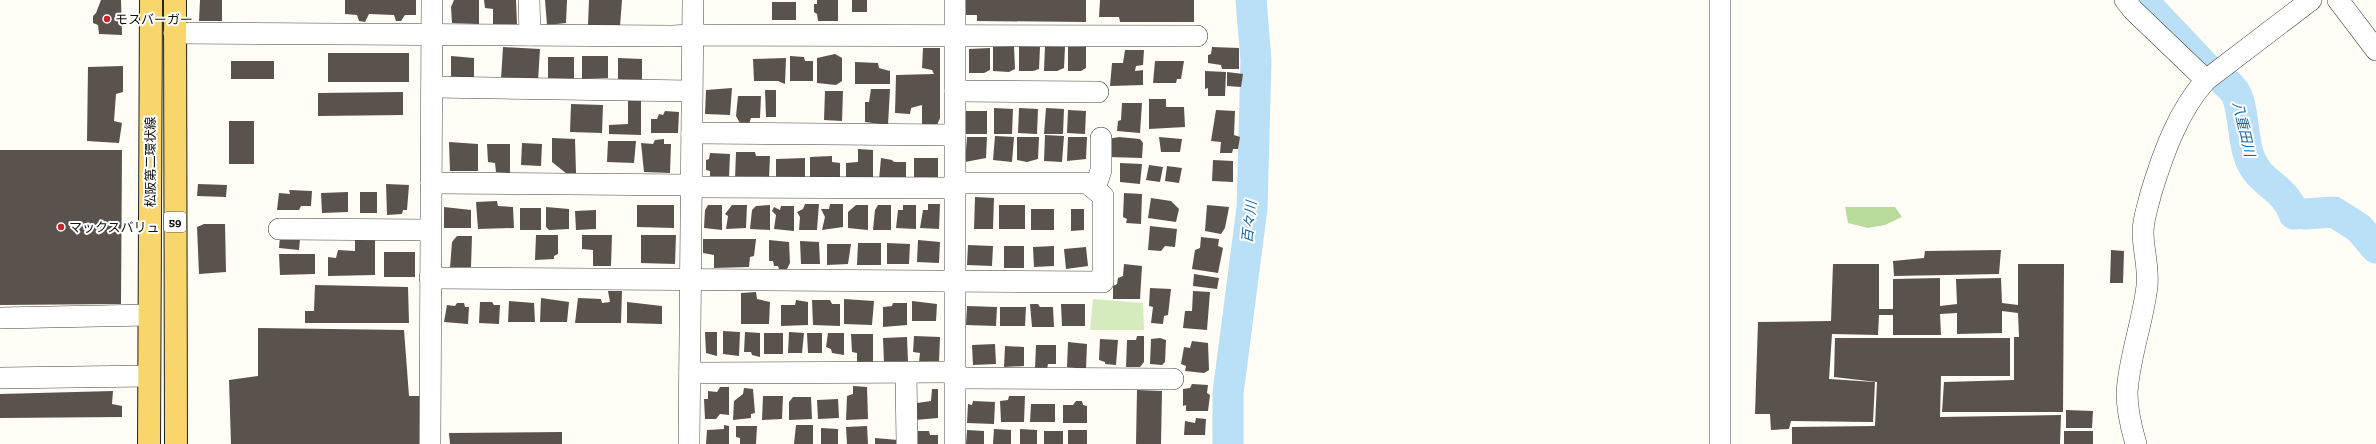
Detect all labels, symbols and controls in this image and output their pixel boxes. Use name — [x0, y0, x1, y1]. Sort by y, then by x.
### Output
place label: モスバーガー — [115, 12, 193, 27]
marker: モスバーガー — [102, 14, 112, 24]
water label: 八重田川 — [2229, 100, 2259, 160]
street label: 松阪第二環状線 — [143, 116, 158, 208]
water label: 百々川 — [1239, 198, 1260, 244]
road number: 59 — [164, 212, 186, 232]
place label: マックスバリュ — [69, 220, 160, 235]
marker: マックスバリュ — [56, 222, 66, 232]

